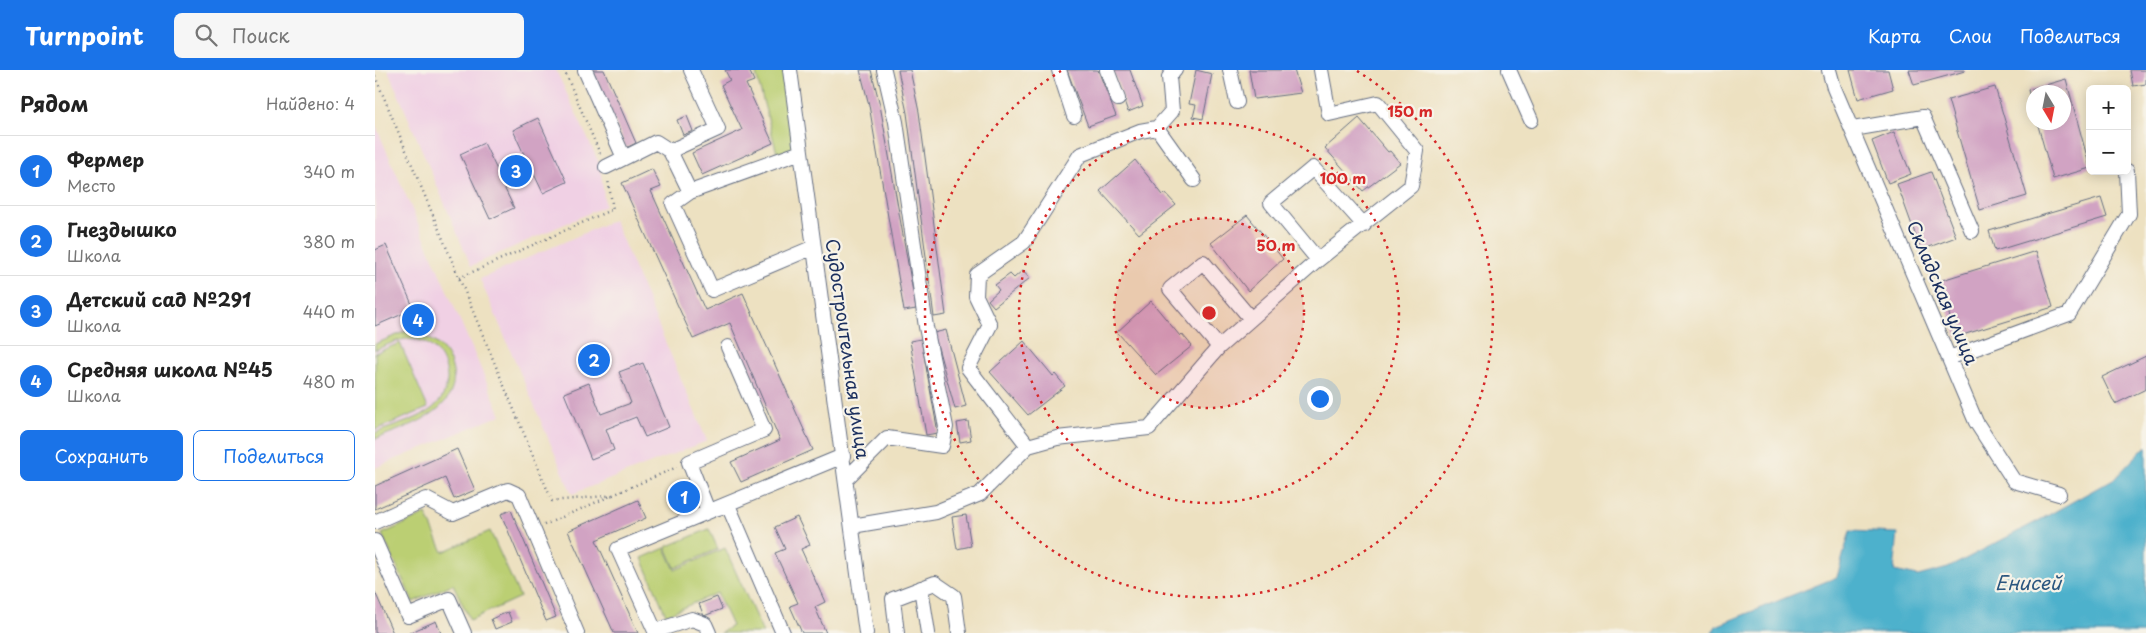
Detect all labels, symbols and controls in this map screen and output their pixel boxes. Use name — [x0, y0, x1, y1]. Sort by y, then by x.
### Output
search box — [174, 13, 524, 58]
text: Turnpoint — [25, 17, 144, 53]
icon: search — [192, 21, 220, 49]
text: Поиск — [232, 21, 290, 49]
text: Карта — [1868, 22, 1921, 49]
text: Слои — [1949, 22, 1992, 49]
text: Поделиться — [2020, 22, 2121, 49]
north arrow — [2026, 85, 2071, 130]
map controls — [2086, 85, 2131, 175]
button: + — [2086, 85, 2131, 130]
text: Рядом — [20, 87, 88, 119]
text: Найдено: 4 — [266, 91, 355, 115]
text: 150 m — [1387, 99, 1433, 122]
button: − — [2086, 130, 2131, 175]
text: Фермер — [67, 145, 144, 173]
pin: 3 — [500, 152, 532, 190]
text: 1 — [32, 159, 40, 183]
text: 340 m — [303, 159, 355, 183]
text: 100 m — [1320, 166, 1366, 189]
text: Место — [67, 173, 116, 197]
text: Гнездышко — [67, 215, 177, 243]
street label: Складская улица — [1901, 216, 1986, 369]
text: 2 — [30, 229, 42, 253]
text: 380 m — [303, 229, 355, 253]
text: 50 m — [1257, 233, 1295, 256]
street label: Судостроительная улица — [820, 237, 877, 461]
text: Школа — [67, 243, 121, 267]
text: Детский сад №291 — [67, 285, 251, 313]
text: 3 — [31, 299, 41, 323]
text: 440 m — [303, 299, 355, 323]
pin: 4 — [402, 301, 434, 339]
centre of rings — [1200, 304, 1218, 322]
text: Школа — [67, 313, 121, 337]
pin: 2 — [578, 341, 610, 379]
text: Средняя школа №45 — [67, 355, 273, 383]
text: 4 — [31, 369, 41, 393]
text: 480 m — [303, 369, 355, 393]
text: Школа — [67, 383, 121, 407]
your location — [1307, 386, 1333, 412]
button: Сохранить — [20, 430, 183, 481]
button: Поделиться — [193, 430, 355, 481]
pin: 1 — [668, 478, 700, 516]
water label: Енисей — [1995, 568, 2063, 596]

